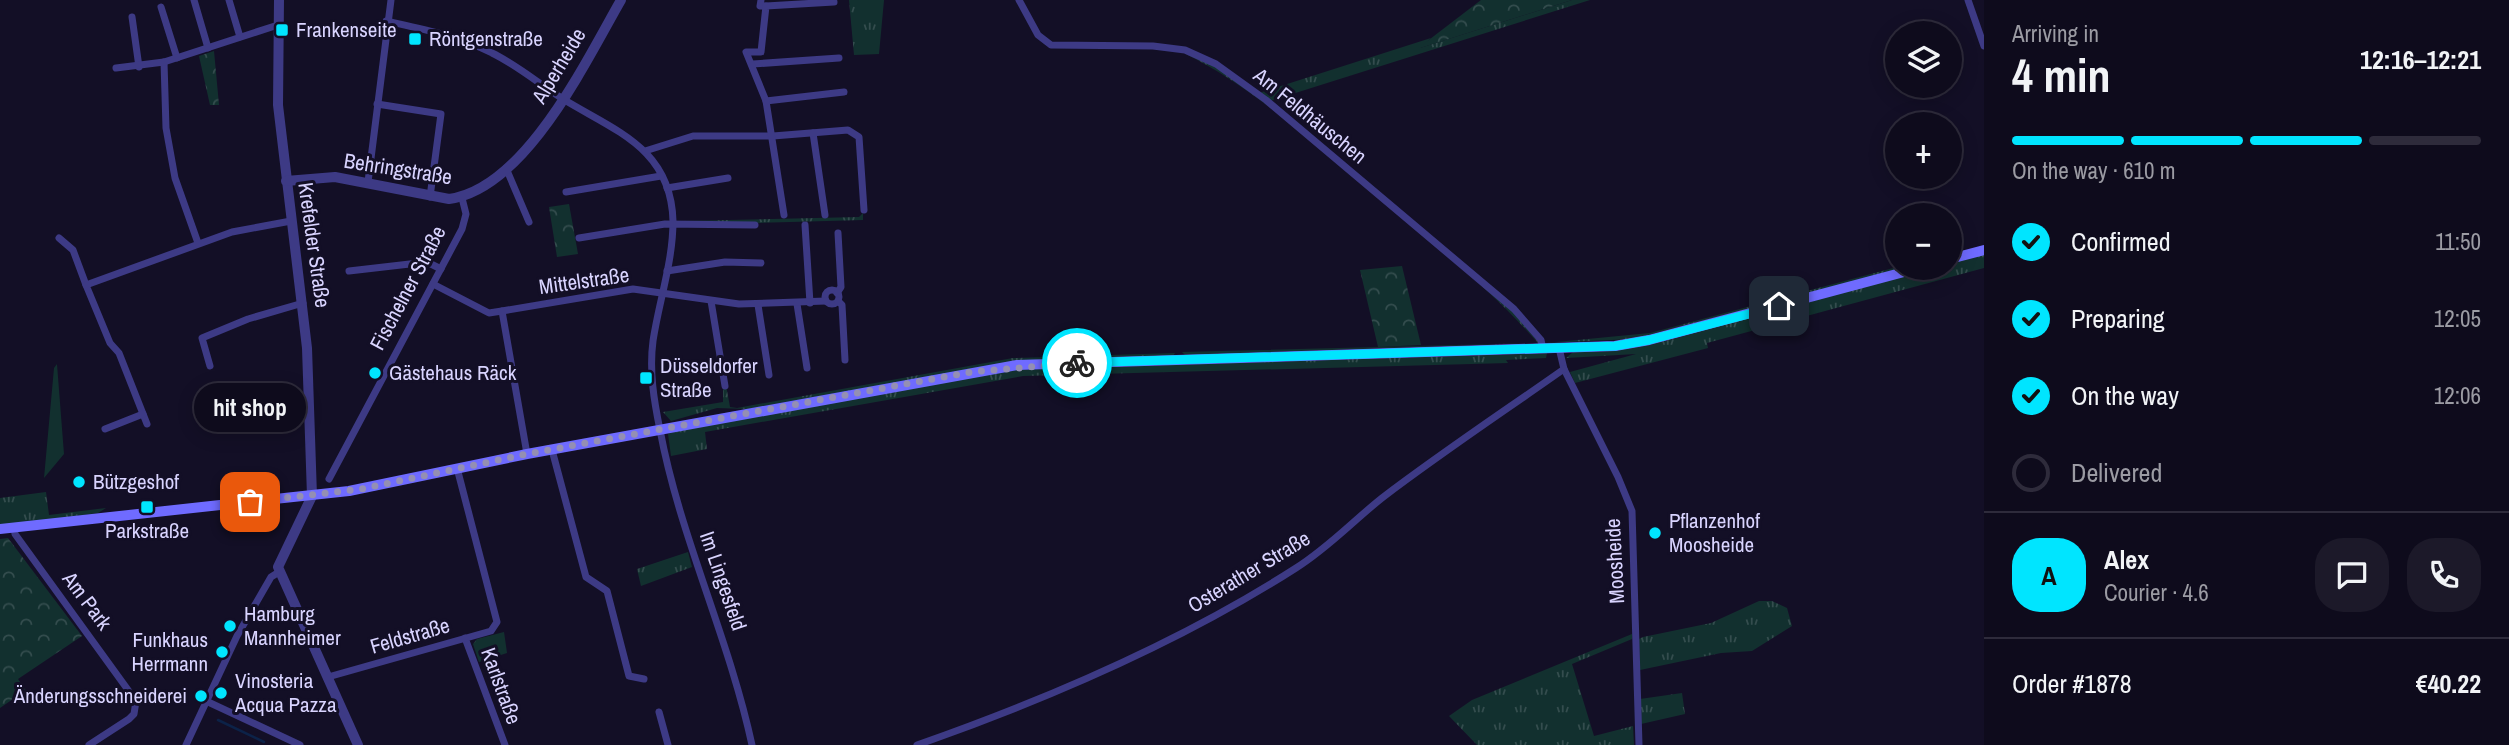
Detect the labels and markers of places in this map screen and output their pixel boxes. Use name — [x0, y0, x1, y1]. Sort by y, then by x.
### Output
place label: Frankenseite — [296, 15, 397, 44]
marker: Frankenseite — [274, 22, 290, 38]
place label: Röntgenstraße — [429, 24, 543, 53]
marker: Röntgenstraße — [407, 31, 423, 47]
pin — [1749, 276, 1809, 336]
place label: Düsseldorfer Straße — [660, 351, 758, 404]
place label: Gästehaus Räck — [389, 358, 517, 387]
marker: Gästehaus Räck — [367, 365, 383, 381]
marker: Düsseldorfer Straße — [638, 370, 654, 386]
callout: hit shop — [194, 383, 306, 432]
place label: Bützgeshof — [93, 467, 179, 496]
pin — [220, 472, 280, 532]
marker: Bützgeshof — [71, 474, 87, 490]
marker: Parkstraße — [139, 499, 155, 515]
place label: Pflanzenhof Moosheide — [1669, 506, 1760, 559]
place label: Parkstraße — [105, 516, 189, 545]
marker: Pflanzenhof Moosheide — [1647, 525, 1663, 541]
place label: Hamburg Mannheimer — [244, 599, 341, 652]
marker: Hamburg Mannheimer — [222, 618, 238, 634]
place label: Funkhaus Herrmann — [131, 625, 208, 678]
marker: Funkhaus Herrmann — [214, 644, 230, 660]
place label: Vinosteria Acqua Pazza — [234, 666, 337, 719]
place label: Änderungsschneiderei — [13, 681, 187, 710]
marker: Vinosteria Acqua Pazza — [213, 685, 229, 701]
marker: Änderungsschneiderei — [193, 688, 209, 704]

